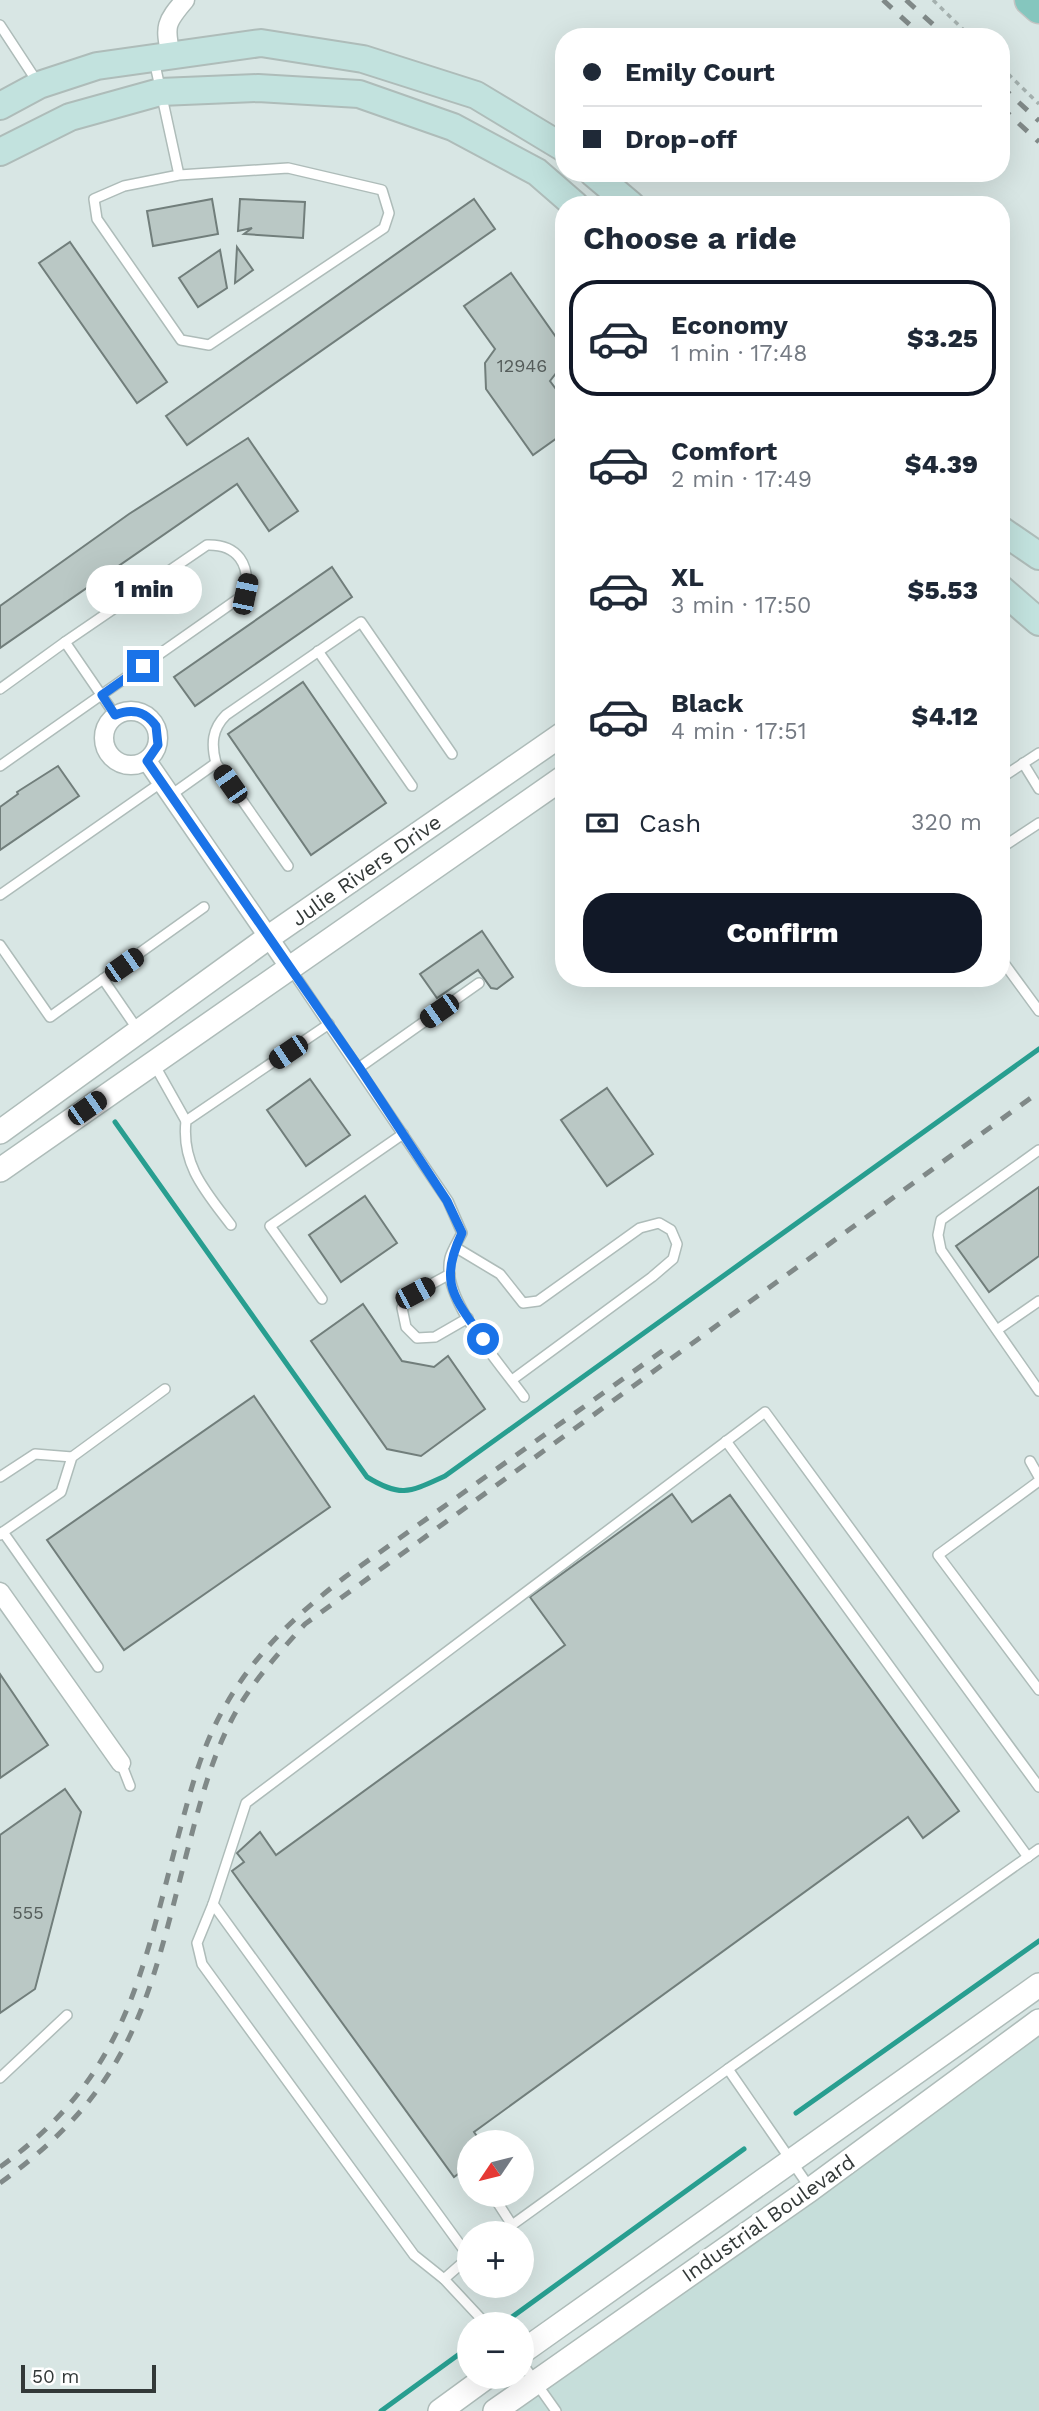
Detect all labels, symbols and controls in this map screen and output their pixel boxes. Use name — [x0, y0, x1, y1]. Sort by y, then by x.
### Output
text: Emily Court — [625, 57, 775, 87]
text: Drop-off — [625, 124, 737, 154]
text: Choose a ride — [583, 219, 797, 257]
icon: car — [587, 307, 650, 370]
text: Economy — [671, 310, 788, 340]
text: $3.25 — [907, 323, 978, 353]
text: 1 min · 17:48 — [671, 340, 807, 367]
house number: 12946 — [497, 355, 547, 376]
icon: car — [587, 433, 650, 496]
text: Comfort — [671, 436, 777, 466]
text: $4.39 — [905, 449, 978, 479]
text: 2 min · 17:49 — [671, 466, 812, 493]
icon: car — [587, 559, 650, 622]
text: XL — [671, 562, 704, 592]
callout: 1 min — [85, 564, 201, 614]
car — [231, 571, 260, 617]
text: $5.53 — [908, 575, 978, 605]
text: 1 min — [114, 576, 174, 603]
text: 3 min · 17:50 — [671, 592, 811, 619]
route end — [127, 650, 159, 682]
icon: car — [587, 685, 650, 748]
text: Black — [671, 688, 743, 718]
text: $4.12 — [912, 701, 978, 731]
text: 4 min · 17:51 — [671, 718, 807, 745]
car — [210, 761, 251, 807]
icon: cash — [583, 804, 621, 842]
text: Cash — [639, 808, 701, 838]
street label: Julie Rivers Drive — [286, 809, 446, 931]
text: 320 m — [911, 809, 982, 836]
button: Confirm — [583, 893, 982, 973]
car — [101, 944, 148, 986]
car — [416, 990, 463, 1032]
car — [265, 1032, 312, 1072]
car — [64, 1087, 111, 1129]
car — [392, 1274, 439, 1312]
route start — [467, 1323, 499, 1355]
house number: 555 — [12, 1902, 44, 1923]
north arrow — [457, 2130, 534, 2207]
map controls — [457, 2130, 534, 2389]
street label: Industrial Boulevard — [677, 2149, 859, 2287]
button: + — [457, 2221, 534, 2298]
button: − — [457, 2312, 534, 2389]
scale bar — [21, 2362, 156, 2394]
text: 50 m — [32, 2365, 79, 2388]

